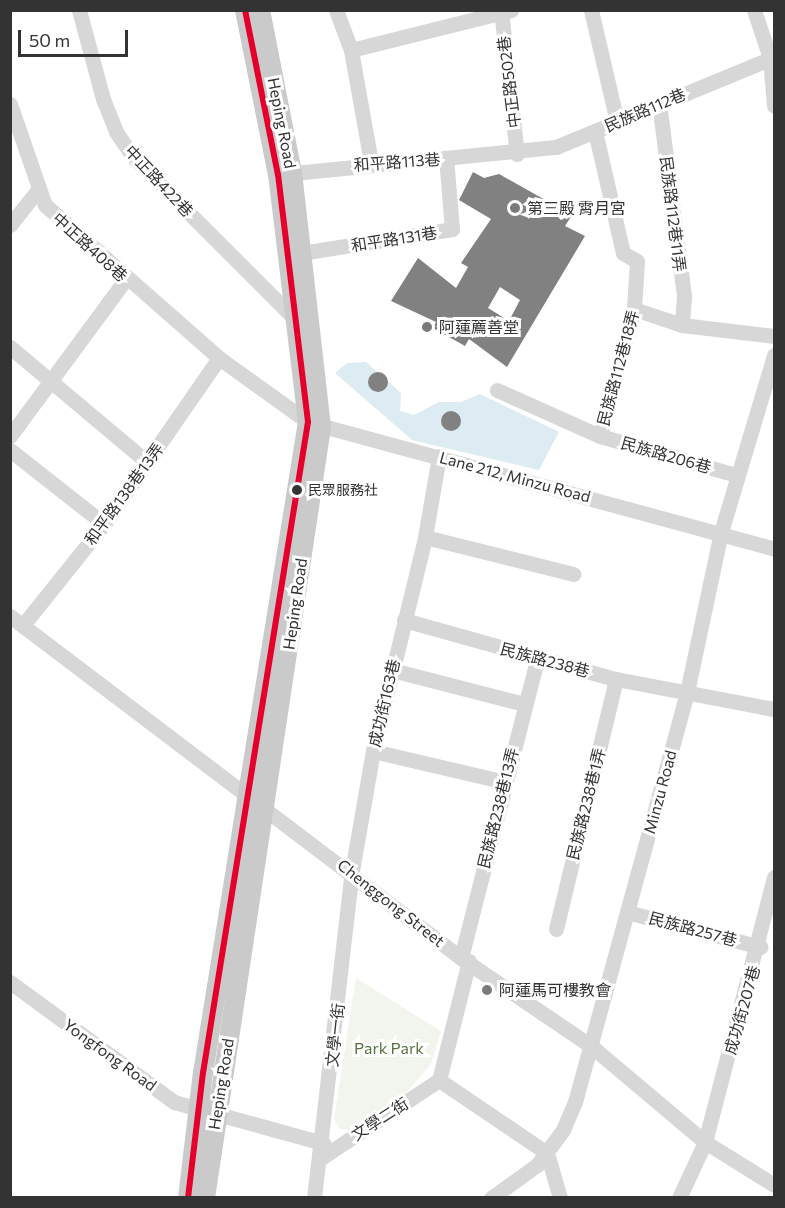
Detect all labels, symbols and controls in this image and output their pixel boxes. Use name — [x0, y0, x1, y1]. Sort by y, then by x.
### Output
scale bar — [21, 18, 130, 56]
text: 50 m — [29, 29, 70, 51]
street label: 中正路502巷 — [494, 35, 524, 129]
street label: Heping Road — [264, 76, 300, 170]
street label: 民族路112巷 — [601, 84, 689, 136]
street label: 中正路422巷 — [121, 141, 197, 221]
street label: 和平路113巷 — [353, 149, 441, 175]
street label: 民族路112巷11弄 — [656, 155, 690, 273]
place label: 第三殿 霄月宮 — [527, 198, 626, 218]
marker: 第三殿 霄月宮 — [508, 201, 522, 215]
street label: 中正路408巷 — [49, 208, 131, 286]
street label: 和平路131巷 — [350, 223, 438, 255]
street label: 民族路112巷18弄 — [593, 308, 643, 428]
place label: 阿蓮薦善堂 — [439, 317, 519, 337]
marker: 阿蓮薦善堂 — [420, 320, 434, 334]
street label: 民族路206巷 — [619, 433, 713, 477]
street label: 和平路138巷13弄 — [80, 439, 168, 549]
street label: Lane 212, Minzu Road — [437, 448, 593, 506]
place label: 民眾服務社 — [308, 482, 378, 498]
marker: 民眾服務社 — [291, 484, 303, 496]
street label: Heping Road — [279, 557, 311, 651]
street label: 民族路238巷 — [498, 639, 592, 681]
street label: 成功街163巷 — [365, 657, 403, 749]
street label: 民族路238巷13弄 — [474, 746, 522, 870]
street label: 民族路238巷1弄 — [563, 746, 609, 862]
street label: Minzu Road — [640, 748, 680, 836]
street label: Chenggong Street — [334, 855, 448, 951]
street label: 民族路257巷 — [647, 908, 739, 950]
street label: 成功街207巷 — [720, 963, 764, 1057]
place label: 阿蓮馬可樓教會 — [499, 980, 611, 1000]
marker: 阿蓮馬可樓教會 — [480, 983, 494, 997]
street label: 文學一街 — [322, 1002, 348, 1068]
street label: Yongfong Road — [60, 1015, 160, 1095]
street label: Heping Road — [204, 1037, 238, 1131]
park label: Park Park — [354, 1038, 424, 1058]
street label: 文學二街 — [348, 1094, 412, 1144]

